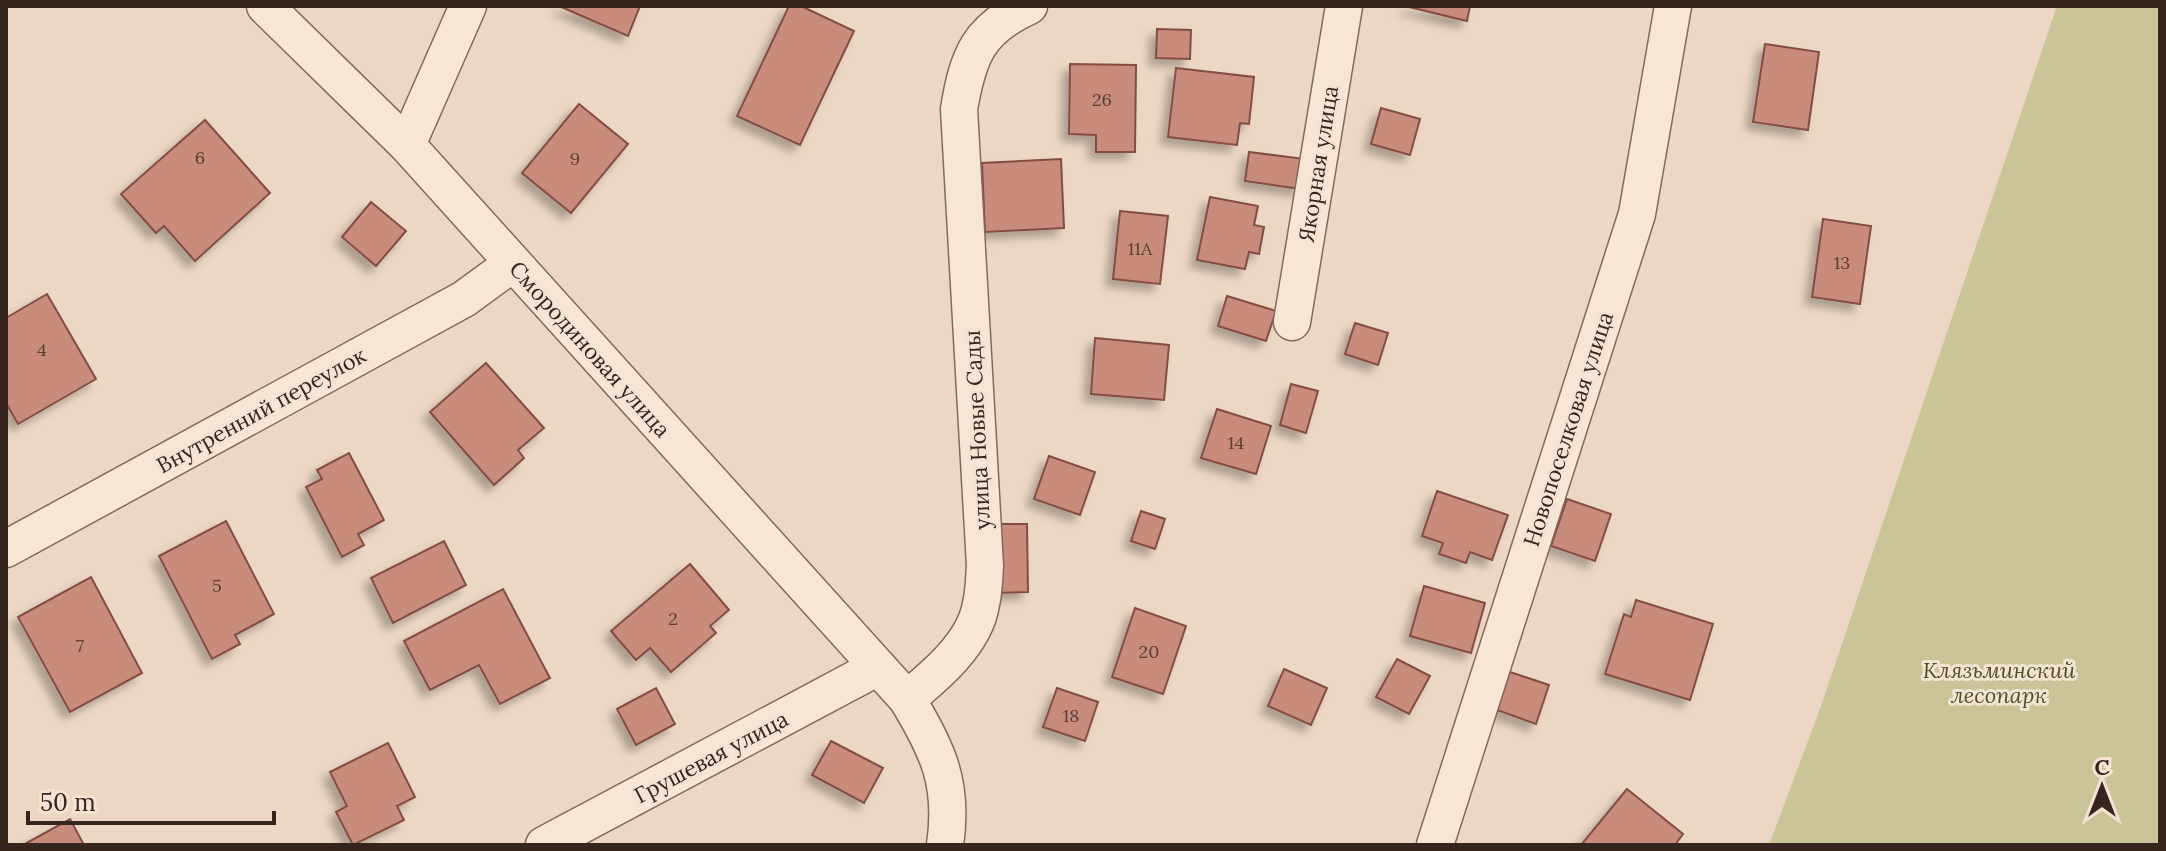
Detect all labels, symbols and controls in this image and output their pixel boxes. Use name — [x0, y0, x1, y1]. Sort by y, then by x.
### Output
street label: Якорная улица — [1292, 84, 1344, 244]
house number: 26 — [1092, 88, 1112, 111]
house number: 6 — [195, 146, 205, 169]
house number: 9 — [570, 147, 580, 170]
house number: 11А — [1128, 237, 1153, 260]
house number: 13 — [1834, 251, 1850, 274]
street label: Смородиновая улица — [503, 255, 677, 443]
street label: Новопоселковая улица — [1517, 308, 1619, 550]
street label: улица Новые Сады — [958, 329, 996, 531]
house number: 4 — [37, 338, 47, 361]
street label: Внутренний переулок — [151, 341, 371, 479]
house number: 14 — [1228, 431, 1244, 454]
house number: 5 — [212, 574, 222, 597]
house number: 2 — [668, 607, 678, 630]
house number: 7 — [76, 634, 84, 657]
house number: 20 — [1139, 640, 1159, 663]
park label: Клязьминский лесопарк — [1923, 656, 2075, 709]
house number: 18 — [1063, 704, 1079, 727]
street label: Грушевая улица — [629, 705, 793, 809]
north arrow — [2062, 747, 2142, 827]
text: С — [2094, 753, 2110, 781]
scale bar — [28, 775, 274, 825]
text: 50 m — [40, 787, 96, 818]

